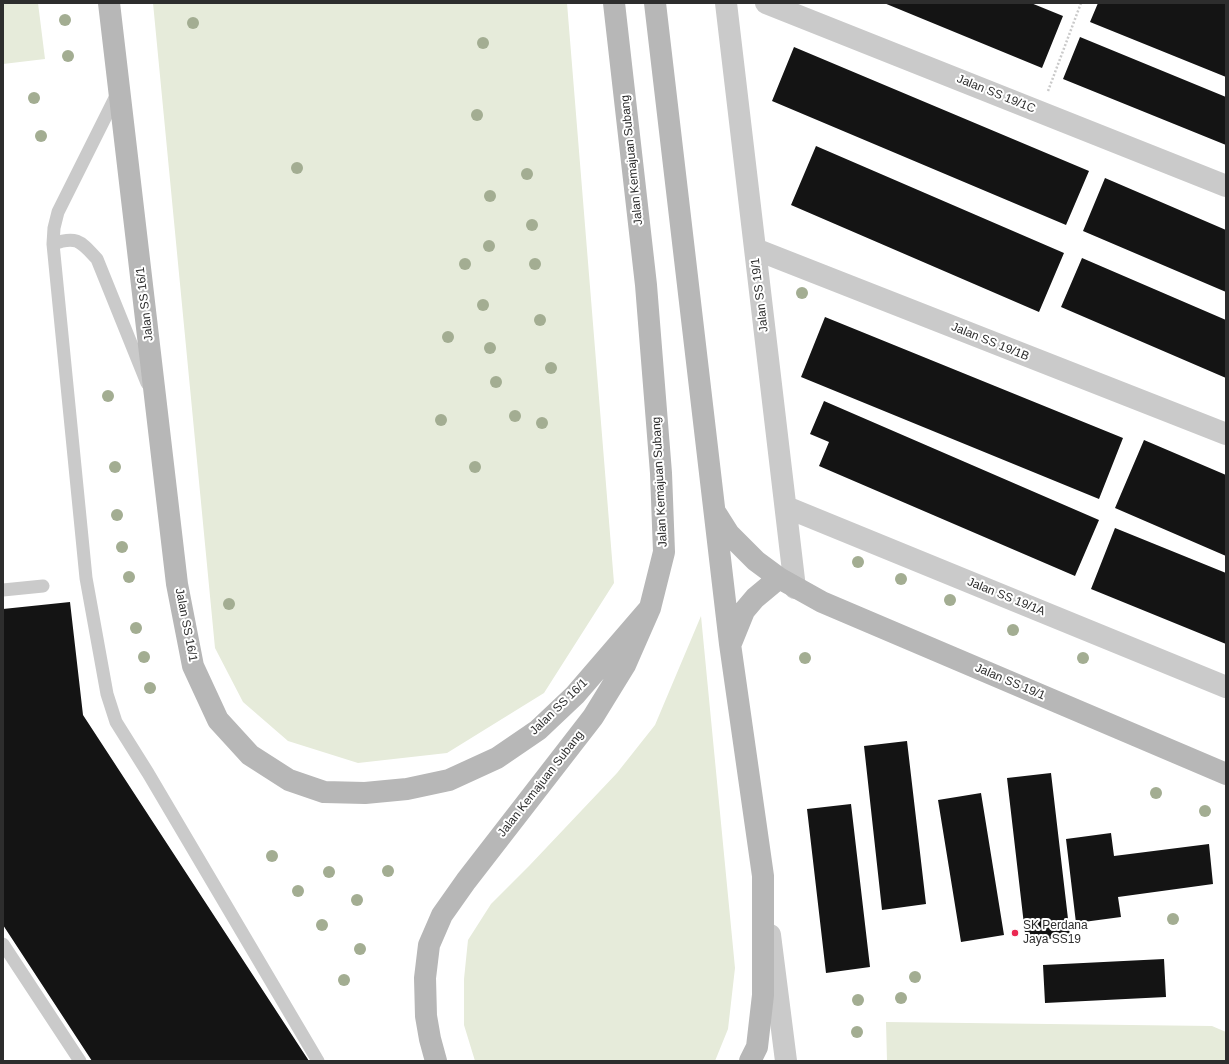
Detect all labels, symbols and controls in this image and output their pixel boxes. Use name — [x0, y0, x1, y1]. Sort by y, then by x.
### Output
street label: Jalan SS 19/1C — [955, 72, 1037, 116]
street label: Jalan Kemajuan Subang — [618, 94, 646, 226]
street label: Jalan SS 19/1 — [748, 257, 772, 333]
street label: Jalan SS 16/1 — [133, 266, 157, 342]
street label: Jalan SS 19/1B — [949, 320, 1031, 364]
street label: Jalan Kemajuan Subang — [649, 416, 671, 548]
street label: Jalan SS 19/1A — [965, 575, 1047, 619]
street label: Jalan SS 16/1 — [172, 587, 200, 663]
street label: Jalan SS 19/1 — [973, 661, 1047, 703]
street label: Jalan SS 16/1 — [527, 676, 591, 738]
street label: Jalan Kemajuan Subang — [495, 728, 587, 840]
place label: SK Perdana Jaya SS19 — [1023, 919, 1088, 947]
marker: SK Perdana Jaya SS19 — [1010, 928, 1020, 938]

